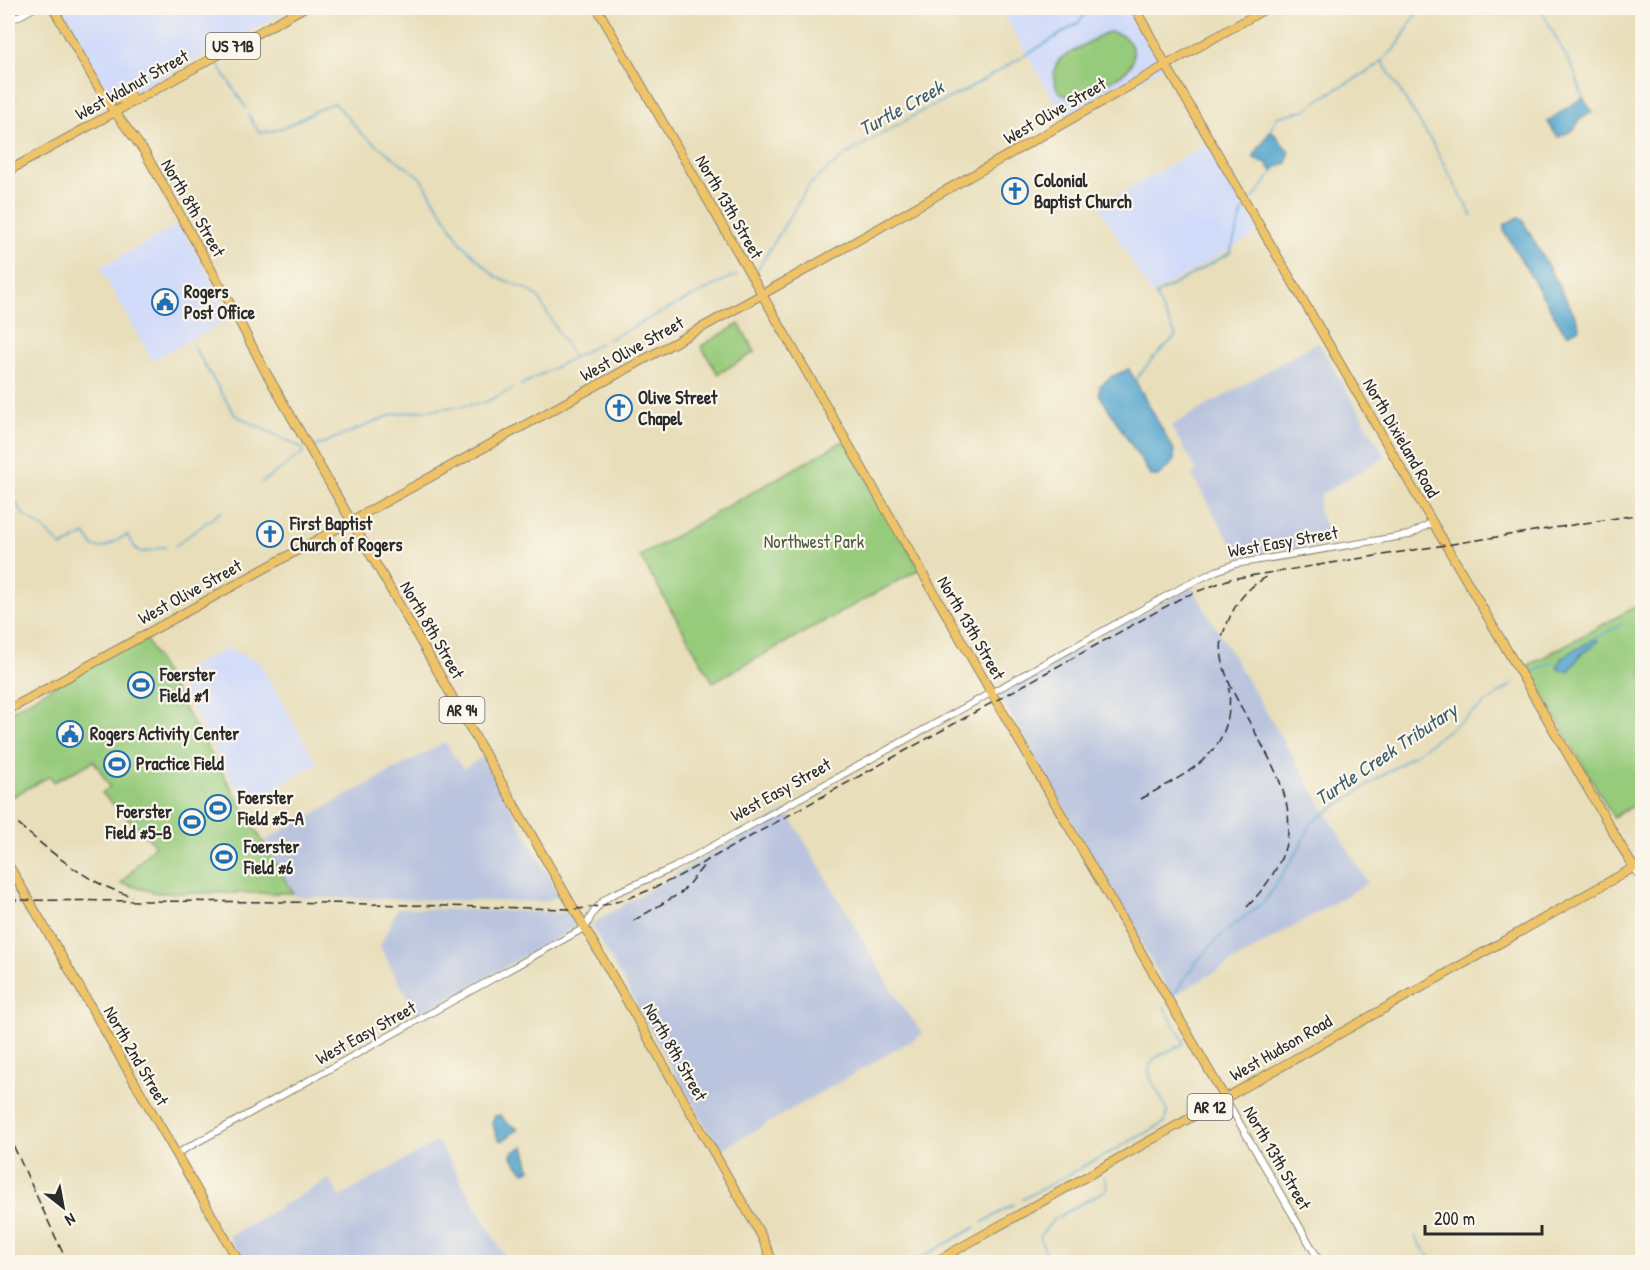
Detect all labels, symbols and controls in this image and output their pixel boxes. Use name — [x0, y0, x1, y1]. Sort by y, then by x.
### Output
road number: US 71B — [206, 33, 260, 59]
street label: West Walnut Street — [71, 43, 194, 126]
street label: West Olive Street — [999, 71, 1111, 150]
water label: Turtle Creek — [854, 72, 949, 142]
street label: North 13th Street — [690, 150, 770, 264]
street label: North 8th Street — [155, 154, 232, 262]
place label: Colonial Baptist Church — [1034, 168, 1132, 215]
church icon: Colonial Baptist Church — [1000, 176, 1030, 206]
place label: Rogers Post Office — [184, 279, 256, 325]
public building icon: Rogers Post Office — [150, 287, 180, 317]
street label: West Olive Street — [576, 309, 689, 387]
street label: North Dixieland Road — [1357, 373, 1446, 502]
place label: Olive Street Chapel — [638, 385, 718, 432]
church icon: Olive Street Chapel — [604, 393, 634, 423]
place label: First Baptist Church of Rogers — [289, 511, 403, 558]
church icon: First Baptist Church of Rogers — [255, 519, 285, 549]
street label: West Easy Street — [1226, 519, 1341, 563]
park label: Northwest Park — [764, 529, 865, 554]
street label: West Olive Street — [134, 552, 247, 630]
street label: North 13th Street — [932, 571, 1012, 685]
street label: North 8th Street — [394, 576, 471, 684]
place label: Foerster Field #1 — [159, 662, 215, 708]
sports icon: Foerster Field #1 — [126, 670, 156, 700]
water label: Turtle Creek Tributary — [1309, 695, 1465, 812]
road number: AR 94 — [440, 697, 484, 723]
public building icon: Rogers Activity Center — [55, 719, 85, 749]
place label: Rogers Activity Center — [90, 721, 239, 747]
sports icon: Practice Field — [102, 749, 132, 779]
place label: Practice Field — [136, 751, 224, 776]
street label: West Easy Street — [726, 751, 836, 827]
place label: Foerster Field #5-A — [237, 785, 304, 831]
sports icon: Foerster Field #5-A — [203, 793, 233, 823]
place label: Foerster Field #5-B — [105, 799, 172, 845]
sports icon: Foerster Field #5-B — [177, 807, 207, 837]
place label: Foerster Field #6 — [243, 834, 299, 880]
sports icon: Foerster Field #6 — [209, 842, 239, 872]
street label: West Easy Street — [311, 994, 421, 1070]
street label: North 8th Street — [637, 998, 714, 1106]
street label: North 2nd Street — [98, 1001, 175, 1111]
street label: West Hudson Road — [1225, 1008, 1336, 1087]
road number: AR 12 — [1188, 1094, 1232, 1120]
street label: North 13th Street — [1238, 1101, 1318, 1215]
north arrow — [33, 1177, 93, 1237]
scale bar — [1425, 1198, 1542, 1236]
text: 200 m — [1434, 1206, 1475, 1231]
text: N — [61, 1208, 80, 1232]

